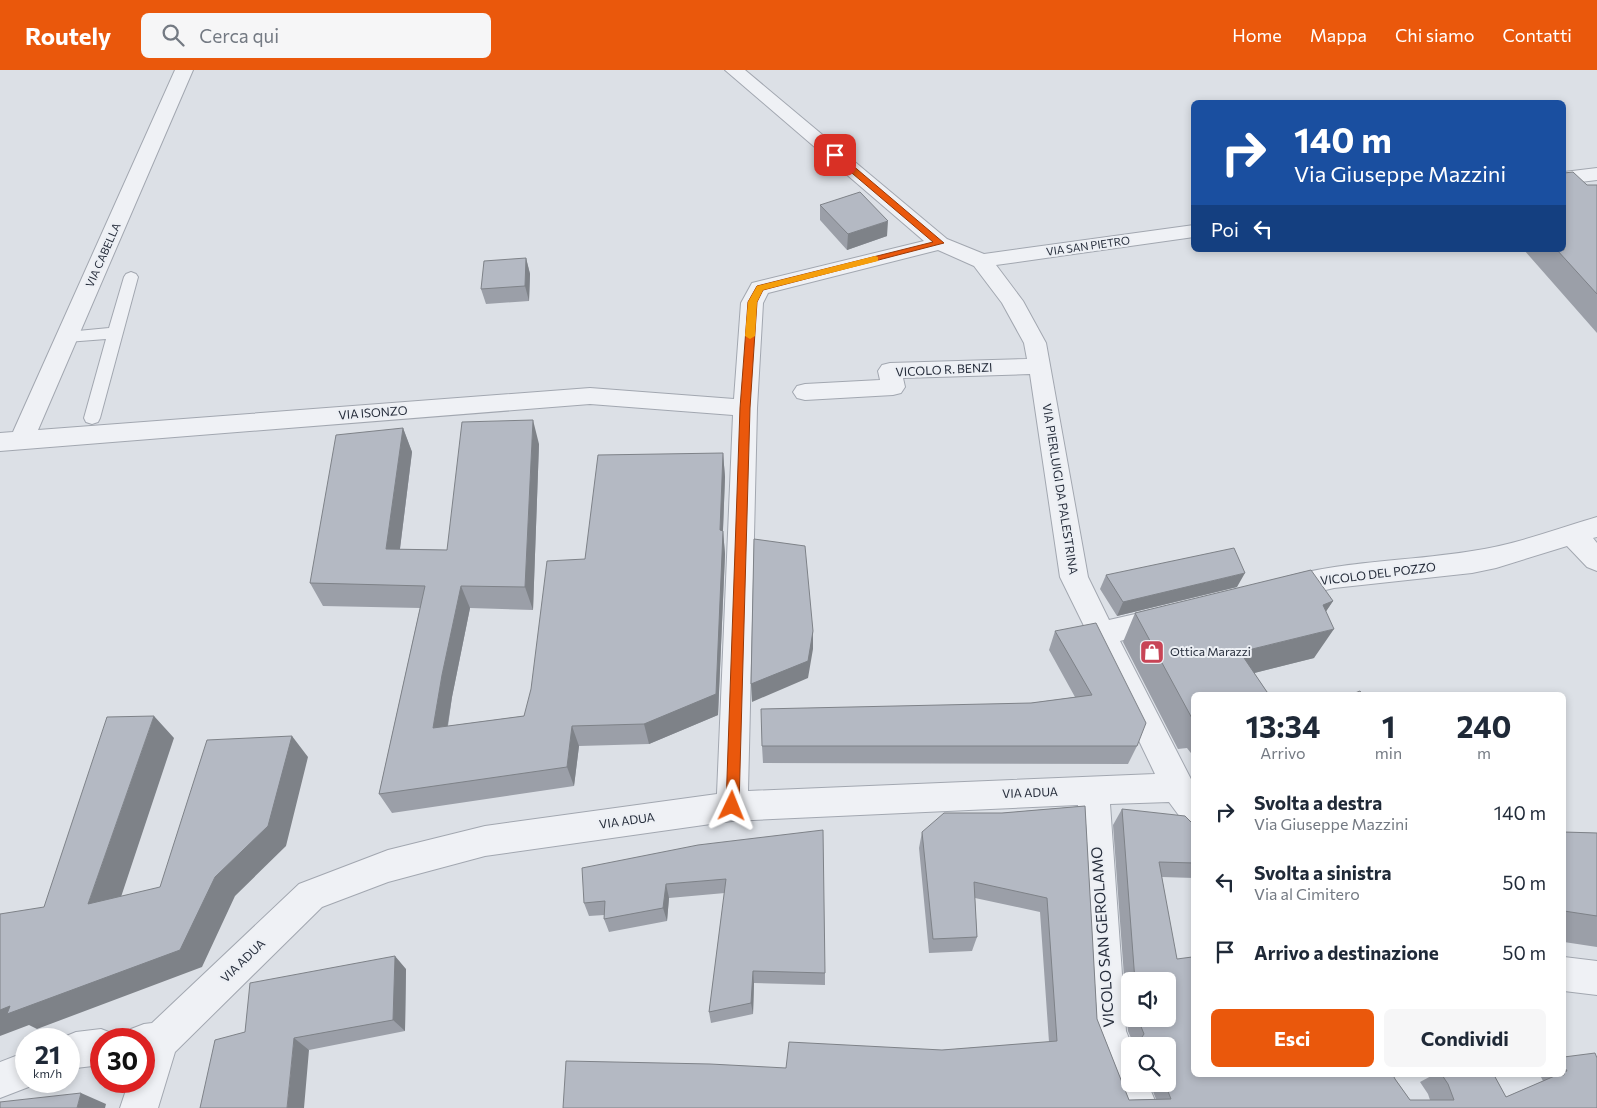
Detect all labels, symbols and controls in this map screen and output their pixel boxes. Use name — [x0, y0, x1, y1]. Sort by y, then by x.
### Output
search box — [141, 13, 491, 58]
text: Routely — [25, 21, 111, 50]
icon: search — [159, 21, 187, 49]
text: Cerca qui — [199, 24, 279, 47]
text: Home — [1232, 24, 1282, 46]
text: Mappa — [1310, 24, 1367, 46]
text: Chi siamo — [1395, 24, 1474, 46]
text: Contatti — [1502, 24, 1572, 46]
text: 140 m — [1294, 117, 1392, 160]
icon: right — [1211, 120, 1276, 185]
pin — [814, 134, 856, 176]
icon: arrive — [821, 141, 849, 169]
text: Via Giuseppe Mazzini — [1294, 160, 1506, 187]
icon: left — [1249, 215, 1277, 243]
text: Poi — [1211, 218, 1239, 241]
street label: VIA CABELLA — [83, 220, 123, 289]
street label: VIA SAN PIETRO — [1045, 233, 1131, 258]
street label: VICOLO R. BENZI — [895, 359, 993, 379]
street label: VIA PIERLUIGI DA PALESTRINA — [1041, 402, 1081, 575]
street label: VIA ISONZO — [338, 403, 408, 421]
street label: VICOLO DEL POZZO — [1319, 559, 1437, 587]
shop icon: Ottica Marazzi — [1139, 639, 1165, 665]
place label: Ottica Marazzi — [1170, 644, 1251, 658]
text: 13:34 — [1245, 707, 1320, 744]
text: 1 — [1382, 707, 1395, 744]
text: 240 — [1457, 707, 1512, 744]
text: Arrivo — [1260, 743, 1306, 762]
text: min — [1375, 743, 1402, 762]
text: m — [1477, 743, 1491, 762]
position arrow — [705, 779, 757, 831]
street label: VIA ADUA — [1002, 784, 1058, 800]
text: Svolta a destra — [1254, 791, 1382, 814]
icon: right — [1211, 798, 1239, 826]
text: 140 m — [1494, 801, 1546, 824]
street label: VIA ADUA — [598, 809, 656, 831]
text: Via Giuseppe Mazzini — [1254, 814, 1408, 833]
street label: VICOLO SAN GEROLAMO — [1087, 846, 1117, 1028]
text: Svolta a sinistra — [1254, 861, 1392, 884]
icon: left — [1211, 868, 1239, 896]
text: 50 m — [1502, 871, 1546, 894]
text: Via al Cimitero — [1254, 884, 1360, 903]
street label: VIA ADUA — [217, 936, 267, 985]
icon: arrive — [1211, 938, 1239, 966]
text: Arrivo a destinazione — [1254, 941, 1439, 964]
text: 50 m — [1502, 941, 1546, 964]
map controls — [1121, 972, 1176, 1092]
button: sound — [1121, 972, 1176, 1027]
button: Esci — [1211, 1009, 1374, 1067]
button: Condividi — [1384, 1009, 1546, 1067]
speed limit sign: 30 — [90, 1028, 155, 1093]
button: search — [1121, 1037, 1176, 1092]
text: 21 — [35, 1039, 60, 1069]
text: km/h — [33, 1066, 62, 1080]

